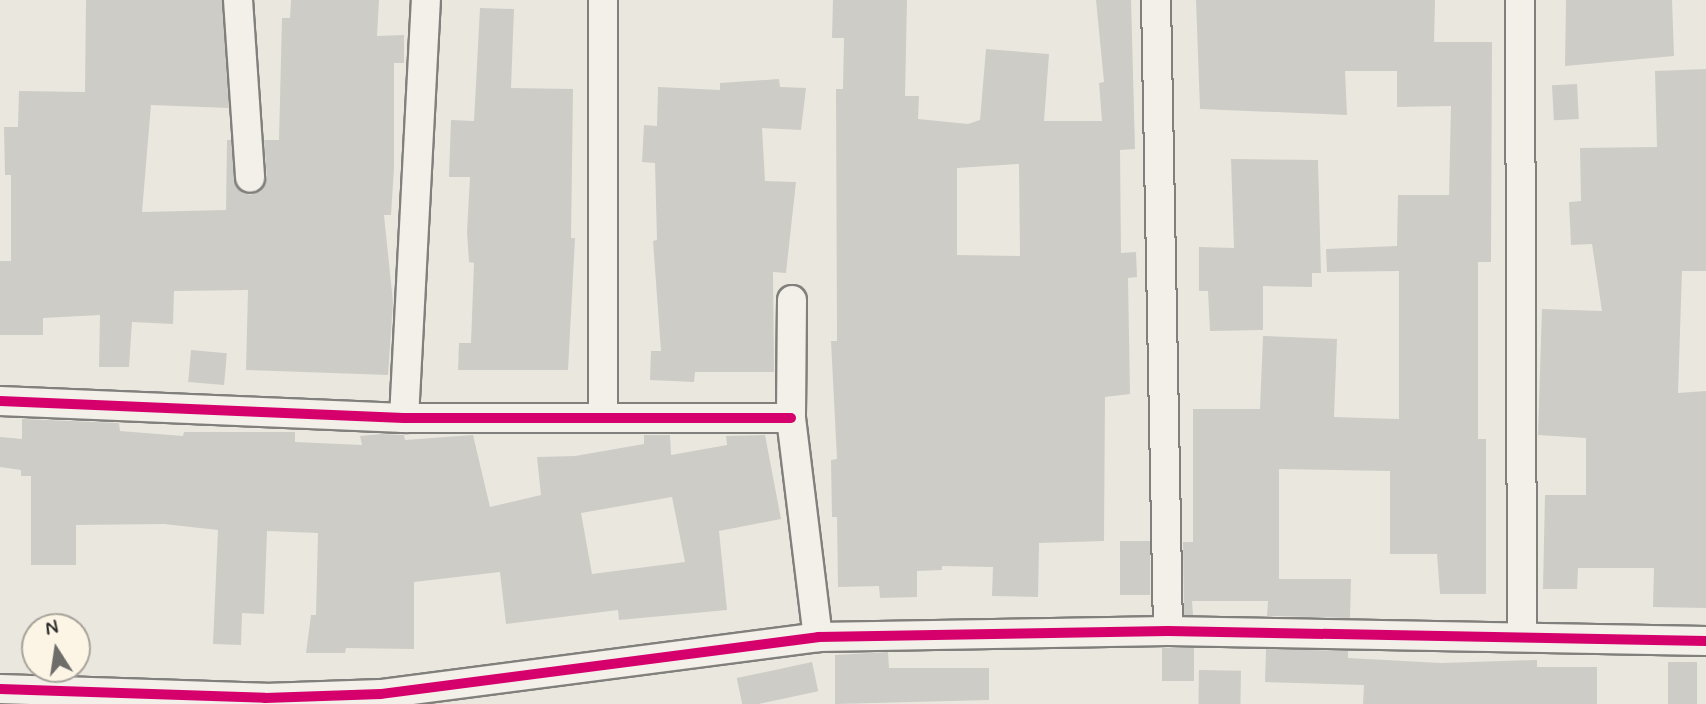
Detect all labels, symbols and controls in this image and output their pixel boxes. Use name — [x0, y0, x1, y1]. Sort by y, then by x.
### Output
north arrow — [21, 613, 91, 683]
text: N — [43, 615, 61, 642]

